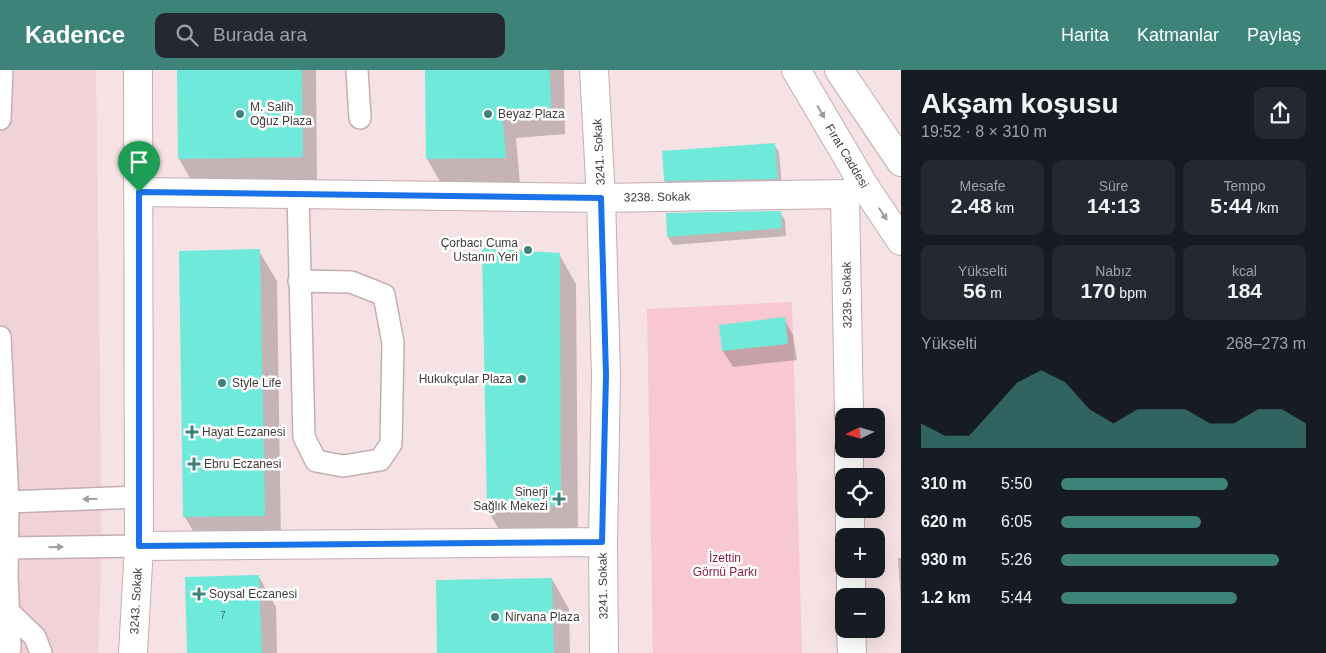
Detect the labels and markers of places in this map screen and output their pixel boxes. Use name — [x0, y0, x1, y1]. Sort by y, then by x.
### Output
place label: M. Salih Oğuz Plaza — [250, 100, 312, 128]
place label: Beyaz Plaza — [498, 107, 565, 121]
marker: M. Salih Oğuz Plaza — [234, 108, 246, 120]
marker: Beyaz Plaza — [482, 108, 494, 120]
pin — [118, 141, 160, 192]
place label: Çorbacı Cuma Ustanın Yeri — [441, 236, 518, 264]
marker: Çorbacı Cuma Ustanın Yeri — [522, 244, 534, 256]
place label: Hukukçular Plaza — [419, 372, 512, 386]
marker: Hukukçular Plaza — [516, 373, 528, 385]
place label: Style Life — [232, 376, 282, 390]
marker: Style Life — [216, 377, 228, 389]
place label: Hayat Eczanesi — [202, 425, 285, 439]
marker: Hayat Eczanesi — [186, 426, 198, 438]
place label: Ebru Eczanesi — [204, 457, 281, 471]
marker: Ebru Eczanesi — [188, 458, 200, 470]
place label: Sinerji Sağlık Mekezi — [473, 485, 548, 513]
marker: Sinerji Sağlık Mekezi — [552, 492, 566, 506]
place label: Soysal Eczanesi — [209, 587, 297, 601]
marker: Soysal Eczanesi — [193, 588, 205, 600]
place label: Nirvana Plaza — [505, 610, 580, 624]
marker: Nirvana Plaza — [489, 611, 501, 623]

